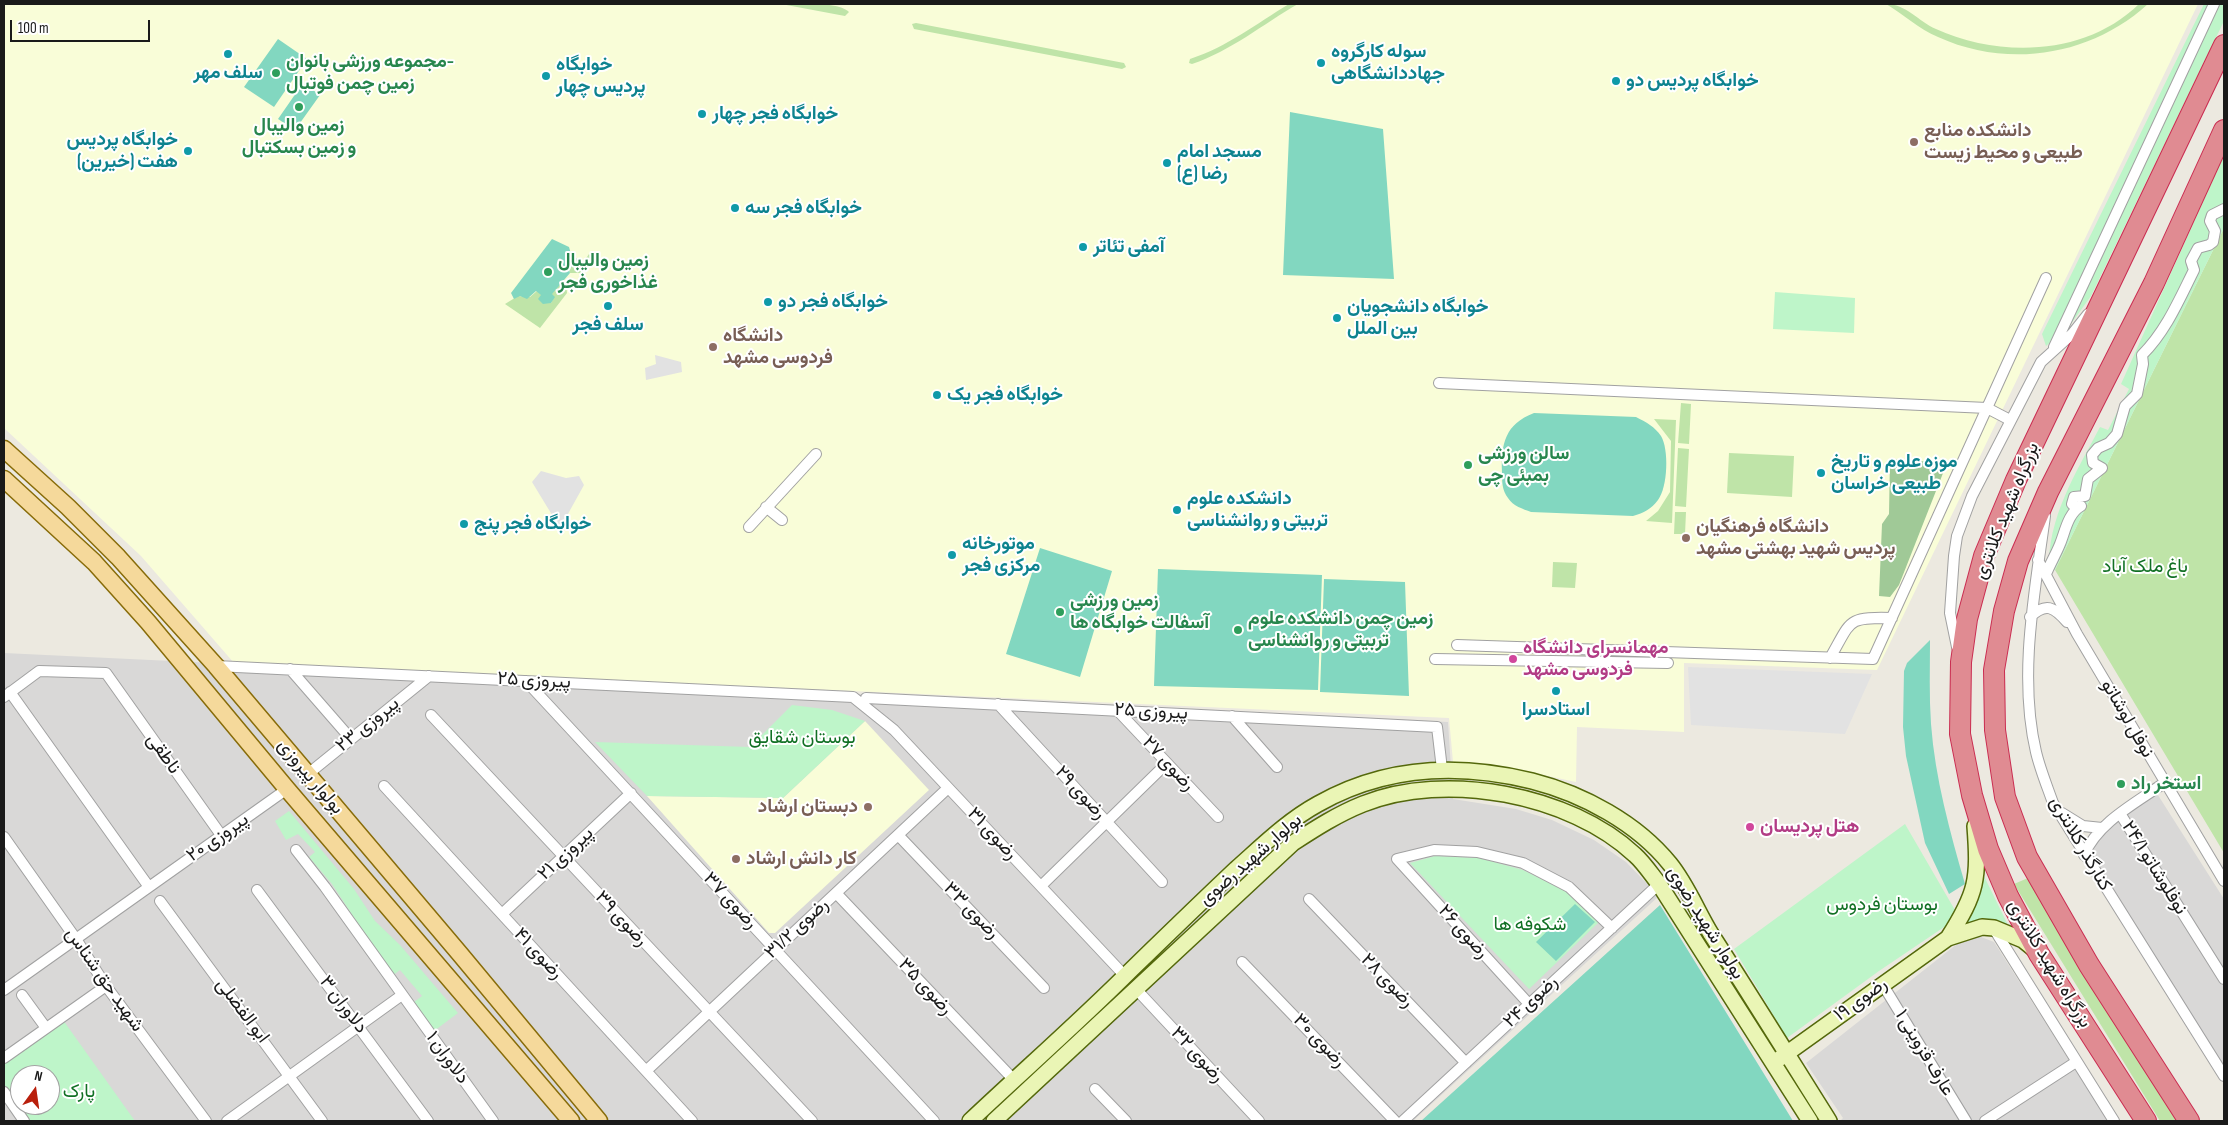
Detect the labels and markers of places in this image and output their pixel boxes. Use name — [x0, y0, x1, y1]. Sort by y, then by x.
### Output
place label: سوله کارگروه جهاددانشگاهی — [1331, 41, 1445, 85]
marker: سلف مهر — [222, 48, 234, 60]
place label: مجموعه ورزشی بانوان- زمین چمن فوتبال — [286, 51, 454, 95]
place label: خوابگاه پردیس چهار — [556, 54, 646, 98]
marker: سوله کارگروه جهاددانشگاهی — [1315, 57, 1327, 69]
place label: سلف مهر — [193, 62, 263, 84]
marker: مجموعه ورزشی بانوان- زمین چمن فوتبال — [270, 67, 282, 79]
marker: خوابگاه پردیس چهار — [540, 70, 552, 82]
place label: خوابگاه پردیس دو — [1626, 70, 1759, 92]
marker: خوابگاه پردیس دو — [1610, 75, 1622, 87]
marker: زمین والیبال و زمین بسکتبال — [293, 101, 305, 113]
place label: خوابگاه فجر چهار — [712, 103, 838, 125]
marker: خوابگاه فجر چهار — [696, 108, 708, 120]
place label: زمین والیبال و زمین بسکتبال — [242, 115, 356, 159]
place label: دانشکده منابع طبیعی و محیط زیست — [1924, 120, 2083, 164]
place label: خوابگاه پردیس هفت (خیرین) — [67, 129, 178, 173]
marker: دانشکده منابع طبیعی و محیط زیست — [1908, 136, 1920, 148]
place label: مسجد امام رضا (ع) — [1177, 141, 1262, 185]
marker: خوابگاه پردیس هفت (خیرین) — [182, 145, 194, 157]
marker: مسجد امام رضا (ع) — [1161, 157, 1173, 169]
place label: خوابگاه فجر سه — [745, 197, 862, 219]
marker: خوابگاه فجر سه — [729, 202, 741, 214]
place label: آمفی تئاتر — [1093, 236, 1165, 258]
marker: آمفی تئاتر — [1077, 241, 1089, 253]
place label: زمین والیبال غذاخوری فجر — [558, 250, 658, 294]
marker: زمین والیبال غذاخوری فجر — [542, 266, 554, 278]
place label: خوابگاه فجر دو — [778, 291, 888, 313]
marker: خوابگاه فجر دو — [762, 296, 774, 308]
place label: خوابگاه دانشجویان بین الملل — [1347, 296, 1488, 340]
marker: سلف فجر — [602, 300, 614, 312]
marker: خوابگاه دانشجویان بین الملل — [1331, 312, 1343, 324]
place label: سلف فجر — [572, 314, 644, 336]
place label: دانشگاه فردوسی مشهد — [723, 325, 833, 369]
marker: دانشگاه فردوسی مشهد — [707, 341, 719, 353]
place label: خوابگاه فجر یک — [947, 384, 1063, 406]
marker: خوابگاه فجر یک — [931, 389, 943, 401]
place label: سالن ورزشی بمبئی چی — [1478, 443, 1569, 487]
place label: موزه علوم و تاریخ طبیعی خراسان — [1831, 451, 1958, 495]
marker: سالن ورزشی بمبئی چی — [1462, 459, 1474, 471]
marker: موزه علوم و تاریخ طبیعی خراسان — [1815, 467, 1827, 479]
place label: دانشکده علوم تربیتی و روانشناسی — [1187, 488, 1328, 532]
marker: دانشکده علوم تربیتی و روانشناسی — [1171, 504, 1183, 516]
place label: خوابگاه فجر پنج — [474, 513, 591, 535]
place label: دانشگاه فرهنگیان پردیس شهید بهشتی مشهد — [1696, 516, 1896, 560]
marker: خوابگاه فجر پنج — [458, 518, 470, 530]
marker: دانشگاه فرهنگیان پردیس شهید بهشتی مشهد — [1680, 532, 1692, 544]
place label: موتورخانه مرکزی فجر — [962, 533, 1040, 577]
marker: موتورخانه مرکزی فجر — [946, 549, 958, 561]
place label: زمین ورزشی آسفالت خوابگاه ها — [1070, 590, 1209, 634]
marker: زمین ورزشی آسفالت خوابگاه ها — [1054, 606, 1066, 618]
place label: زمین چمن دانشکده علوم تربیتی و روانشناسی — [1248, 608, 1433, 652]
marker: زمین چمن دانشکده علوم تربیتی و روانشناسی — [1232, 624, 1244, 636]
place label: مهمانسرای دانشگاه فردوسی مشهد — [1523, 637, 1669, 681]
marker: مهمانسرای دانشگاه فردوسی مشهد — [1507, 653, 1519, 665]
marker: استادسرا — [1550, 685, 1562, 697]
place label: استادسرا — [1522, 699, 1590, 721]
place label: استخر راد — [2131, 773, 2201, 795]
marker: استخر راد — [2115, 778, 2127, 790]
place label: دبستان ارشاد — [758, 796, 858, 818]
marker: دبستان ارشاد — [862, 801, 874, 813]
place label: هتل پردیسان — [1760, 816, 1859, 838]
marker: هتل پردیسان — [1744, 821, 1756, 833]
place label: کار دانش ارشاد — [746, 848, 857, 870]
marker: کار دانش ارشاد — [730, 853, 742, 865]

